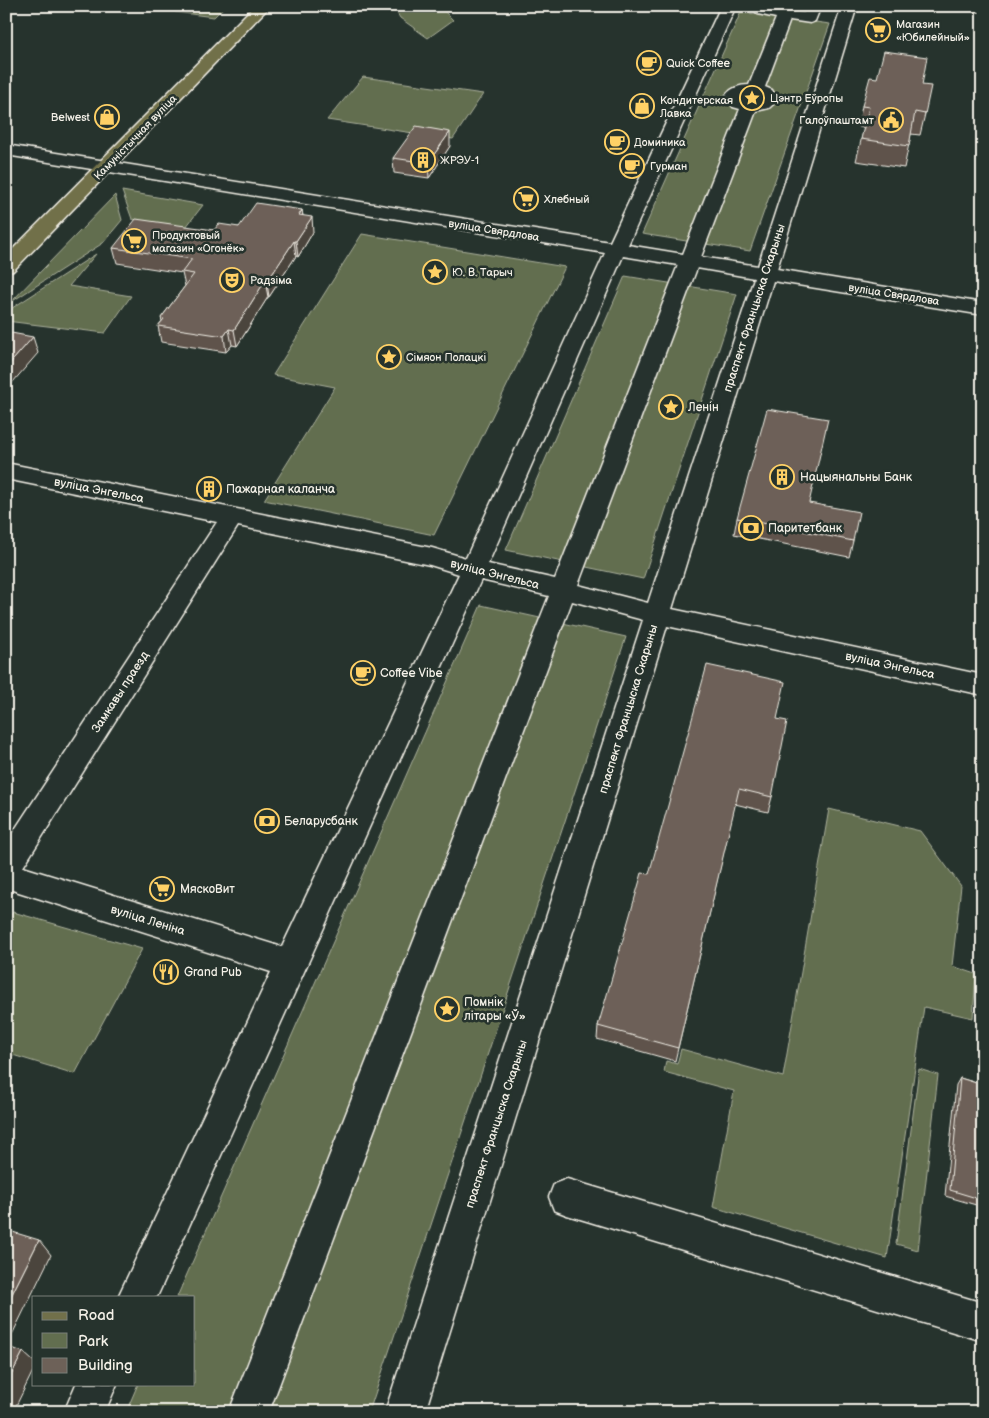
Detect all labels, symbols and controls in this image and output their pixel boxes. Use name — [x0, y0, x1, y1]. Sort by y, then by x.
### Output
supermarket icon: Магазин «Юбилейный» — [865, 17, 891, 43]
place label: Магазин «Юбилейный» — [896, 18, 970, 44]
cafe icon: Quick Coffee — [636, 50, 662, 76]
place label: Quick Coffee — [666, 57, 731, 70]
place icon: Цэнтр Еўропы — [739, 85, 765, 111]
street label: Камуністычная вуліца — [91, 92, 180, 183]
place label: Цэнтр Еўропы — [770, 92, 843, 105]
shop icon: Кондитерская Лавка — [629, 93, 655, 119]
place label: Кондитерская Лавка — [659, 94, 733, 120]
shop icon: Belwest — [94, 104, 120, 130]
public building icon: Галоўпаштамт — [878, 107, 904, 133]
place label: Belwest — [51, 111, 91, 124]
place label: Галоўпаштамт — [799, 114, 874, 127]
cafe icon: Доминика — [604, 129, 630, 155]
place label: Доминика — [634, 136, 686, 149]
building icon: ЖРЭУ-1 — [410, 147, 436, 173]
cafe icon: Гурман — [619, 153, 645, 179]
place label: ЖРЭУ-1 — [440, 154, 479, 167]
place label: Гурман — [650, 160, 687, 173]
supermarket icon: Хлебный — [513, 186, 539, 212]
place label: Хлебный — [544, 193, 589, 206]
street label: вуліца Свярдлова — [448, 217, 541, 244]
street label: праспект Францыска Скарыны — [720, 222, 789, 394]
supermarket icon: Продуктовый магазин «Огонёк» — [121, 228, 147, 254]
place label: Продуктовый магазин «Огонёк» — [152, 229, 245, 255]
place icon: Ю. В. Тарыч — [422, 259, 448, 285]
place label: Ю. В. Тарыч — [452, 266, 513, 279]
theatre icon: Радзіма — [219, 267, 245, 293]
place label: Радзіма — [250, 274, 292, 287]
street label: вуліца Свярдлова — [848, 281, 941, 308]
place icon: Сімяон Полацкі — [376, 344, 402, 370]
place label: Сімяон Полацкі — [406, 351, 486, 364]
place icon: Ленін — [658, 394, 684, 420]
place label: Ленін — [687, 400, 719, 415]
building icon: Нацыянальны Банк — [769, 464, 795, 490]
place label: Нацыянальны Банк — [800, 470, 913, 485]
street label: вуліца Энгельса — [53, 474, 145, 507]
building icon: Пажарная каланча — [196, 476, 222, 502]
place label: Пажарная каланча — [226, 482, 335, 497]
bank icon: Паритетбанк — [738, 515, 764, 541]
place label: Паритетбанк — [768, 521, 843, 536]
street label: вуліца Энгельса — [449, 556, 541, 593]
street label: праспект Францыска Скарыны — [596, 623, 661, 795]
street label: Замкавы праезд — [89, 648, 153, 736]
street label: вуліца Энгельса — [844, 649, 936, 682]
cafe icon: Coffee Vibe — [350, 660, 376, 686]
place label: Coffee Vibe — [380, 666, 443, 681]
bank icon: Беларусбанк — [254, 808, 280, 834]
place label: Беларусбанк — [284, 814, 359, 829]
supermarket icon: МяскоВит — [149, 876, 175, 902]
place label: МяскоВит — [180, 882, 235, 897]
street label: вуліца Леніна — [109, 902, 187, 939]
restaurant icon: Grand Pub — [153, 959, 179, 985]
place label: Grand Pub — [184, 965, 242, 980]
place label: Помнік літары «Ў» — [464, 995, 526, 1024]
place icon: Помнік літары «Ў» — [434, 996, 460, 1022]
street label: праспект Францыска Скарыны — [462, 1038, 531, 1210]
legend — [32, 1296, 195, 1386]
text: Road — [78, 1306, 114, 1325]
text: Park — [78, 1332, 109, 1351]
text: Building — [78, 1356, 133, 1375]

